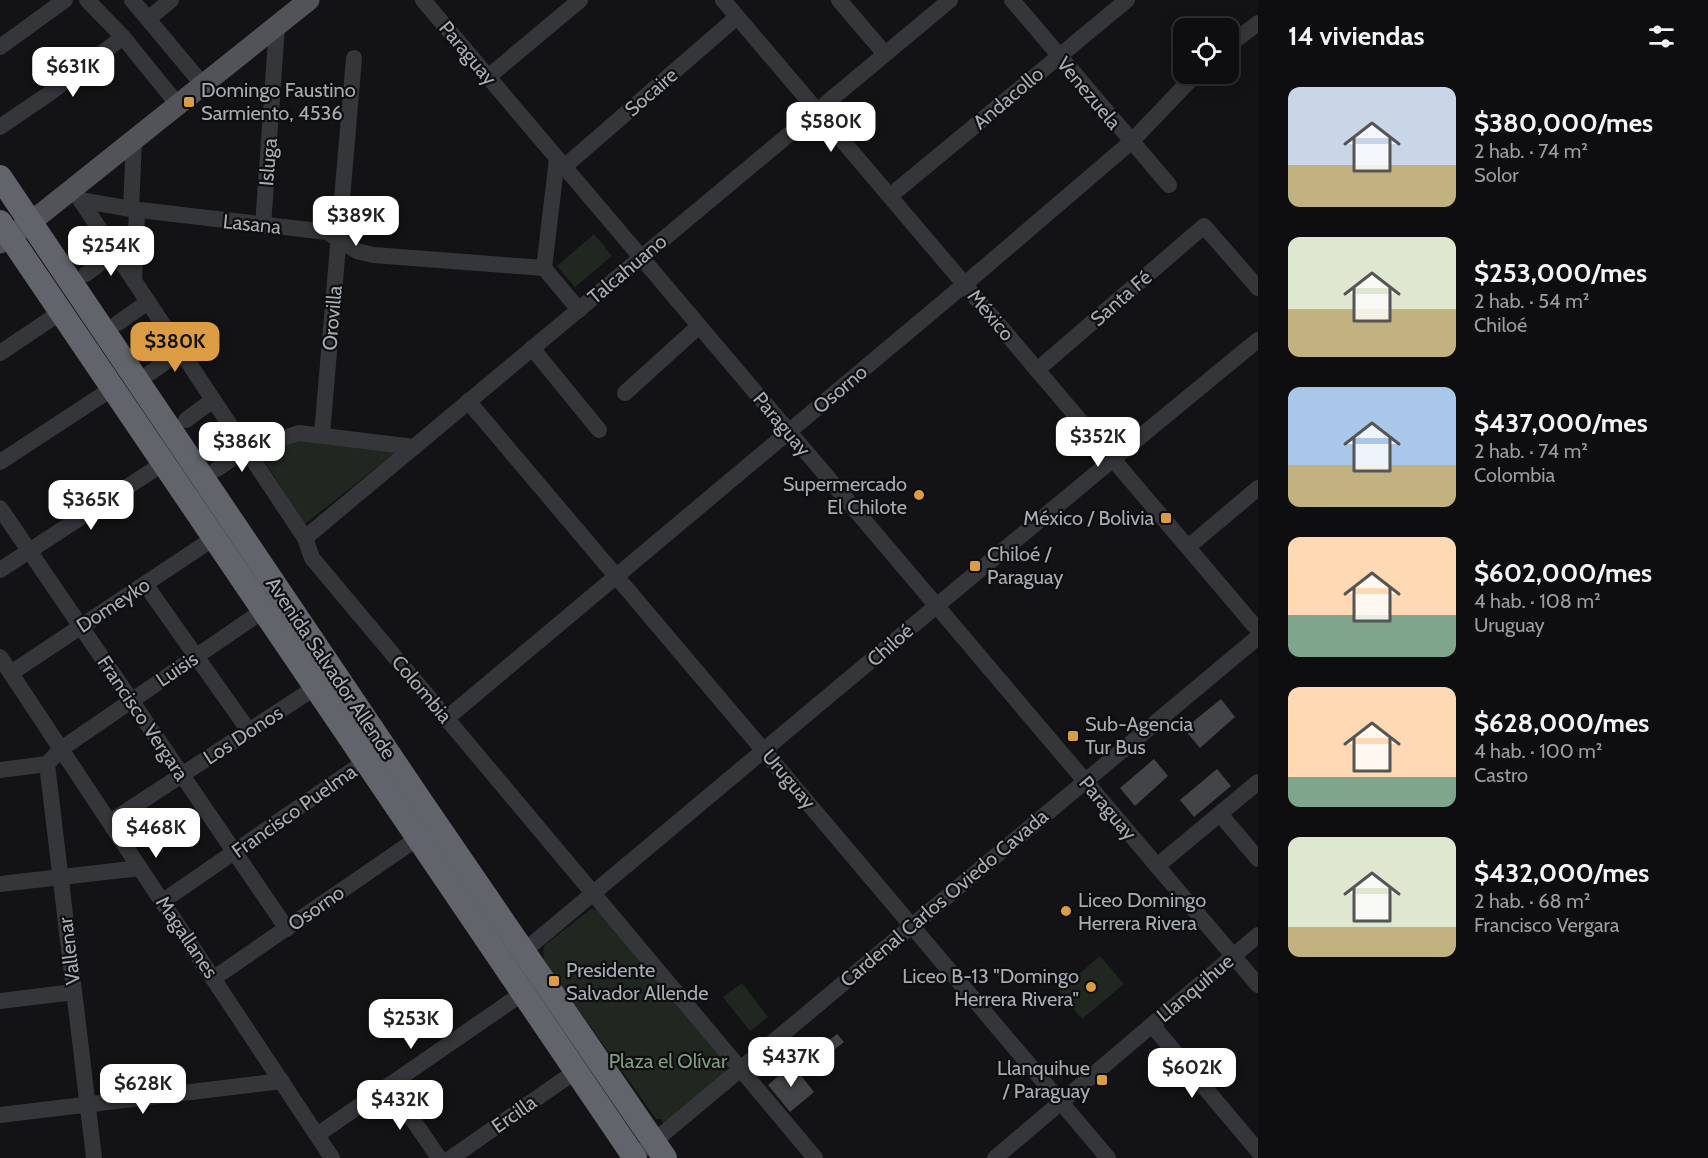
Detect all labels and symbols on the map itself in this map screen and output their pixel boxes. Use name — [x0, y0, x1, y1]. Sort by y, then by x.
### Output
street label: Paraguay — [434, 16, 502, 90]
pin: $631K — [31, 47, 115, 98]
street label: Venezuela — [1052, 52, 1126, 134]
street label: Andacollo — [968, 62, 1048, 134]
street label: Socaire — [620, 63, 682, 121]
place label: Domingo Faustino Sarmiento, 4536 — [201, 78, 356, 125]
marker: Domingo Faustino Sarmiento, 4536 — [182, 95, 196, 109]
pin: $580K — [789, 102, 873, 153]
street label: Isluga — [254, 137, 282, 187]
pin: $389K — [314, 196, 398, 247]
street label: Lasana — [222, 209, 283, 239]
pin: $254K — [69, 226, 153, 277]
street label: Talcahuano — [583, 229, 671, 309]
street label: Santa Fé — [1086, 265, 1156, 331]
street label: Orovilla — [317, 284, 347, 352]
street label: México — [963, 284, 1019, 346]
pin: $380K — [133, 322, 217, 373]
street label: Osorno — [808, 360, 872, 418]
street label: Paraguay — [748, 387, 816, 461]
pin: $352K — [1056, 417, 1140, 468]
pin: $386K — [200, 422, 284, 473]
place label: Supermercado El Chilote — [783, 472, 907, 519]
pin: $365K — [49, 480, 133, 531]
marker: Supermercado El Chilote — [912, 488, 926, 502]
place label: México / Bolivia — [1023, 506, 1154, 530]
marker: México / Bolivia — [1159, 511, 1173, 525]
place label: Chiloé / Paraguay — [987, 542, 1063, 589]
marker: Chiloé / Paraguay — [968, 559, 982, 573]
street label: Domeyko — [72, 572, 154, 638]
street label: Avenida Salvador Allende — [261, 572, 401, 764]
street label: Chiloé — [862, 618, 918, 672]
street label: Luisis — [151, 646, 203, 692]
street label: Colombia — [387, 650, 458, 728]
street label: Francisco Vergara — [92, 651, 194, 785]
street label: Los Donos — [199, 701, 287, 769]
place label: Sub-Agencia Tur Bus — [1085, 712, 1193, 759]
marker: Sub-Agencia Tur Bus — [1066, 729, 1080, 743]
street label: Uruguay — [757, 744, 821, 814]
street label: Francisco Puelma — [227, 759, 361, 863]
street label: Paraguay — [1074, 771, 1142, 845]
street label: Cardenal Carlos Oviedo Cavada — [835, 804, 1053, 992]
pin: $468K — [114, 808, 198, 859]
street label: Osorno — [283, 880, 349, 936]
place label: Liceo Domingo Herrera Rivera — [1078, 888, 1206, 935]
street label: Magallanes — [151, 891, 223, 983]
marker: Liceo Domingo Herrera Rivera — [1059, 904, 1073, 918]
street label: Vallenar — [53, 915, 85, 986]
street label: Llanquihue — [1152, 949, 1238, 1027]
place label: Presidente Salvador Allende — [566, 958, 708, 1005]
place label: Liceo B-13 "Domingo Herrera Rivera" — [902, 964, 1079, 1011]
marker: Presidente Salvador Allende — [547, 974, 561, 988]
marker: Liceo B-13 "Domingo Herrera Rivera" — [1084, 980, 1098, 994]
pin: $253K — [369, 999, 453, 1050]
pin: $437K — [749, 1037, 833, 1088]
pin: $602K — [1150, 1048, 1234, 1099]
park label: Plaza el Olívar — [609, 1049, 728, 1073]
place label: Llanquihue / Paraguay — [997, 1056, 1090, 1103]
pin: $628K — [101, 1064, 185, 1115]
marker: Llanquihue / Paraguay — [1095, 1073, 1109, 1087]
pin: $432K — [358, 1080, 442, 1131]
street label: Ercilla — [487, 1090, 541, 1138]

